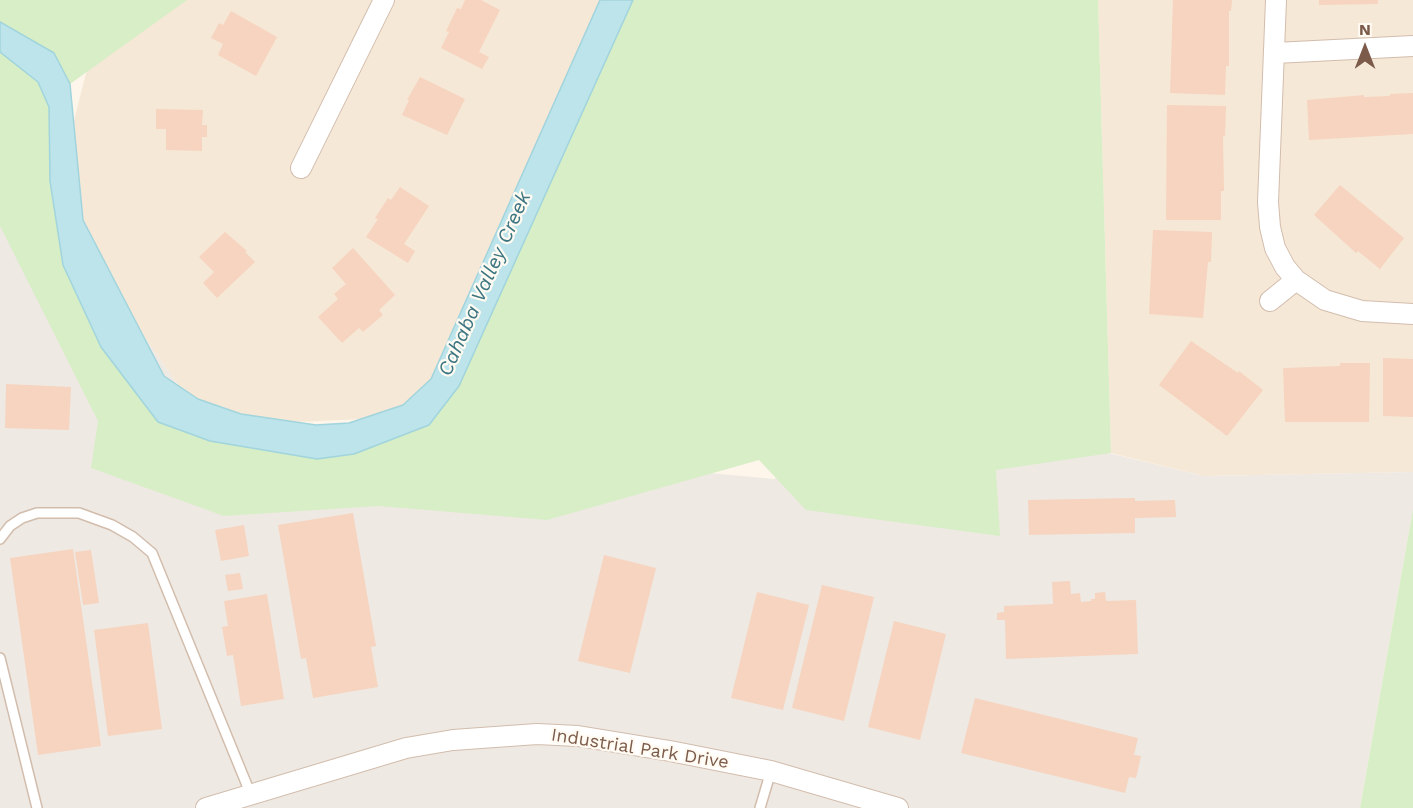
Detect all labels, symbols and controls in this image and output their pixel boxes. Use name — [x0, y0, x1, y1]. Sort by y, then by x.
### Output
north arrow — [1335, 18, 1395, 78]
text: N — [1359, 20, 1371, 39]
water label: Cahaba Valley Creek — [433, 188, 537, 380]
street label: Industrial Park Drive — [550, 724, 730, 774]

